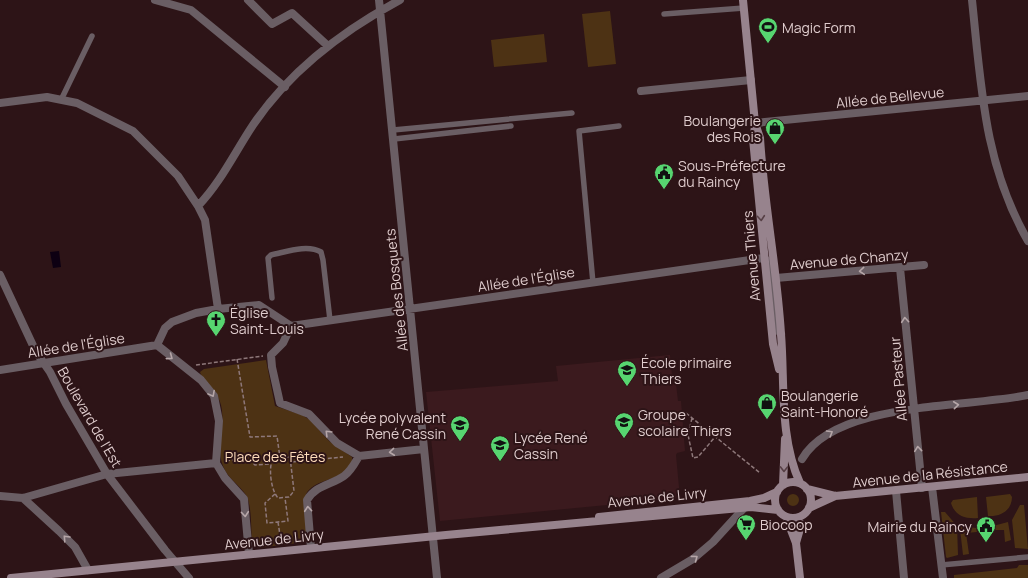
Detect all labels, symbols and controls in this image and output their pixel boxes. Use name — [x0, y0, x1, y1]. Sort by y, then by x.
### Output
sports icon: Magic Form — [757, 16, 779, 44]
place label: Magic Form — [782, 18, 856, 37]
street label: Allée de Bellevue — [835, 82, 945, 112]
place label: Boulangerie des Rois — [683, 111, 761, 146]
shop icon: Boulangerie des Rois — [764, 117, 786, 145]
place label: Sous-Préfecture du Raincy — [678, 156, 786, 191]
public building icon: Sous-Préfecture du Raincy — [653, 162, 675, 190]
street label: Avenue Thiers — [738, 210, 764, 302]
one-way arrow — [756, 215, 765, 221]
street label: Allée des Bosquets — [380, 228, 412, 352]
street label: Avenue de Chanzy — [789, 244, 910, 274]
street label: Allée de l'Église — [476, 262, 576, 296]
one-way arrow — [858, 267, 865, 276]
place label: Église Saint-Louis — [230, 303, 304, 338]
church icon: Église Saint-Louis — [205, 309, 227, 337]
one-way arrow — [901, 317, 910, 323]
street label: Allée de l'Église — [26, 328, 126, 362]
street label: Allée Pasteur — [885, 336, 911, 422]
one-way arrow — [166, 352, 173, 359]
place label: École primaire Thiers — [641, 353, 732, 388]
school or university icon: École primaire Thiers — [616, 359, 638, 387]
street label: Boulevard de l'Est — [54, 363, 127, 471]
place label: Boulangerie Saint-Honoré — [781, 386, 868, 421]
one-way arrow — [207, 390, 215, 397]
shop icon: Boulangerie Saint-Honoré — [756, 392, 778, 420]
one-way arrow — [953, 401, 959, 410]
place label: Groupe scolaire Thiers — [638, 405, 732, 440]
place label: Lycée polyvalent René Cassin — [339, 408, 446, 443]
school or university icon: Groupe scolaire Thiers — [613, 411, 635, 439]
school or university icon: Lycée polyvalent René Cassin — [449, 414, 471, 442]
place label: Lycée René Cassin — [514, 428, 588, 463]
one-way arrow — [325, 430, 333, 438]
one-way arrow — [826, 430, 833, 438]
school or university icon: Lycée René Cassin — [489, 434, 511, 462]
one-way arrow — [914, 446, 923, 452]
park label: Place des Fêtes — [225, 447, 325, 466]
one-way arrow — [388, 447, 395, 456]
street label: Avenue de la Résistance — [851, 456, 1009, 492]
one-way arrow — [780, 466, 788, 472]
street label: Avenue de Livry — [606, 482, 708, 512]
one-way arrow — [303, 506, 312, 512]
one-way arrow — [240, 511, 249, 517]
supermarket icon: Biocoop — [735, 513, 757, 541]
place label: Biocoop — [760, 515, 813, 534]
public building icon: Mairie du Raincy — [975, 515, 997, 543]
place label: Mairie du Raincy — [867, 517, 973, 536]
street label: Avenue de Livry — [223, 524, 325, 554]
one-way arrow — [63, 535, 71, 543]
one-way arrow — [690, 556, 697, 563]

